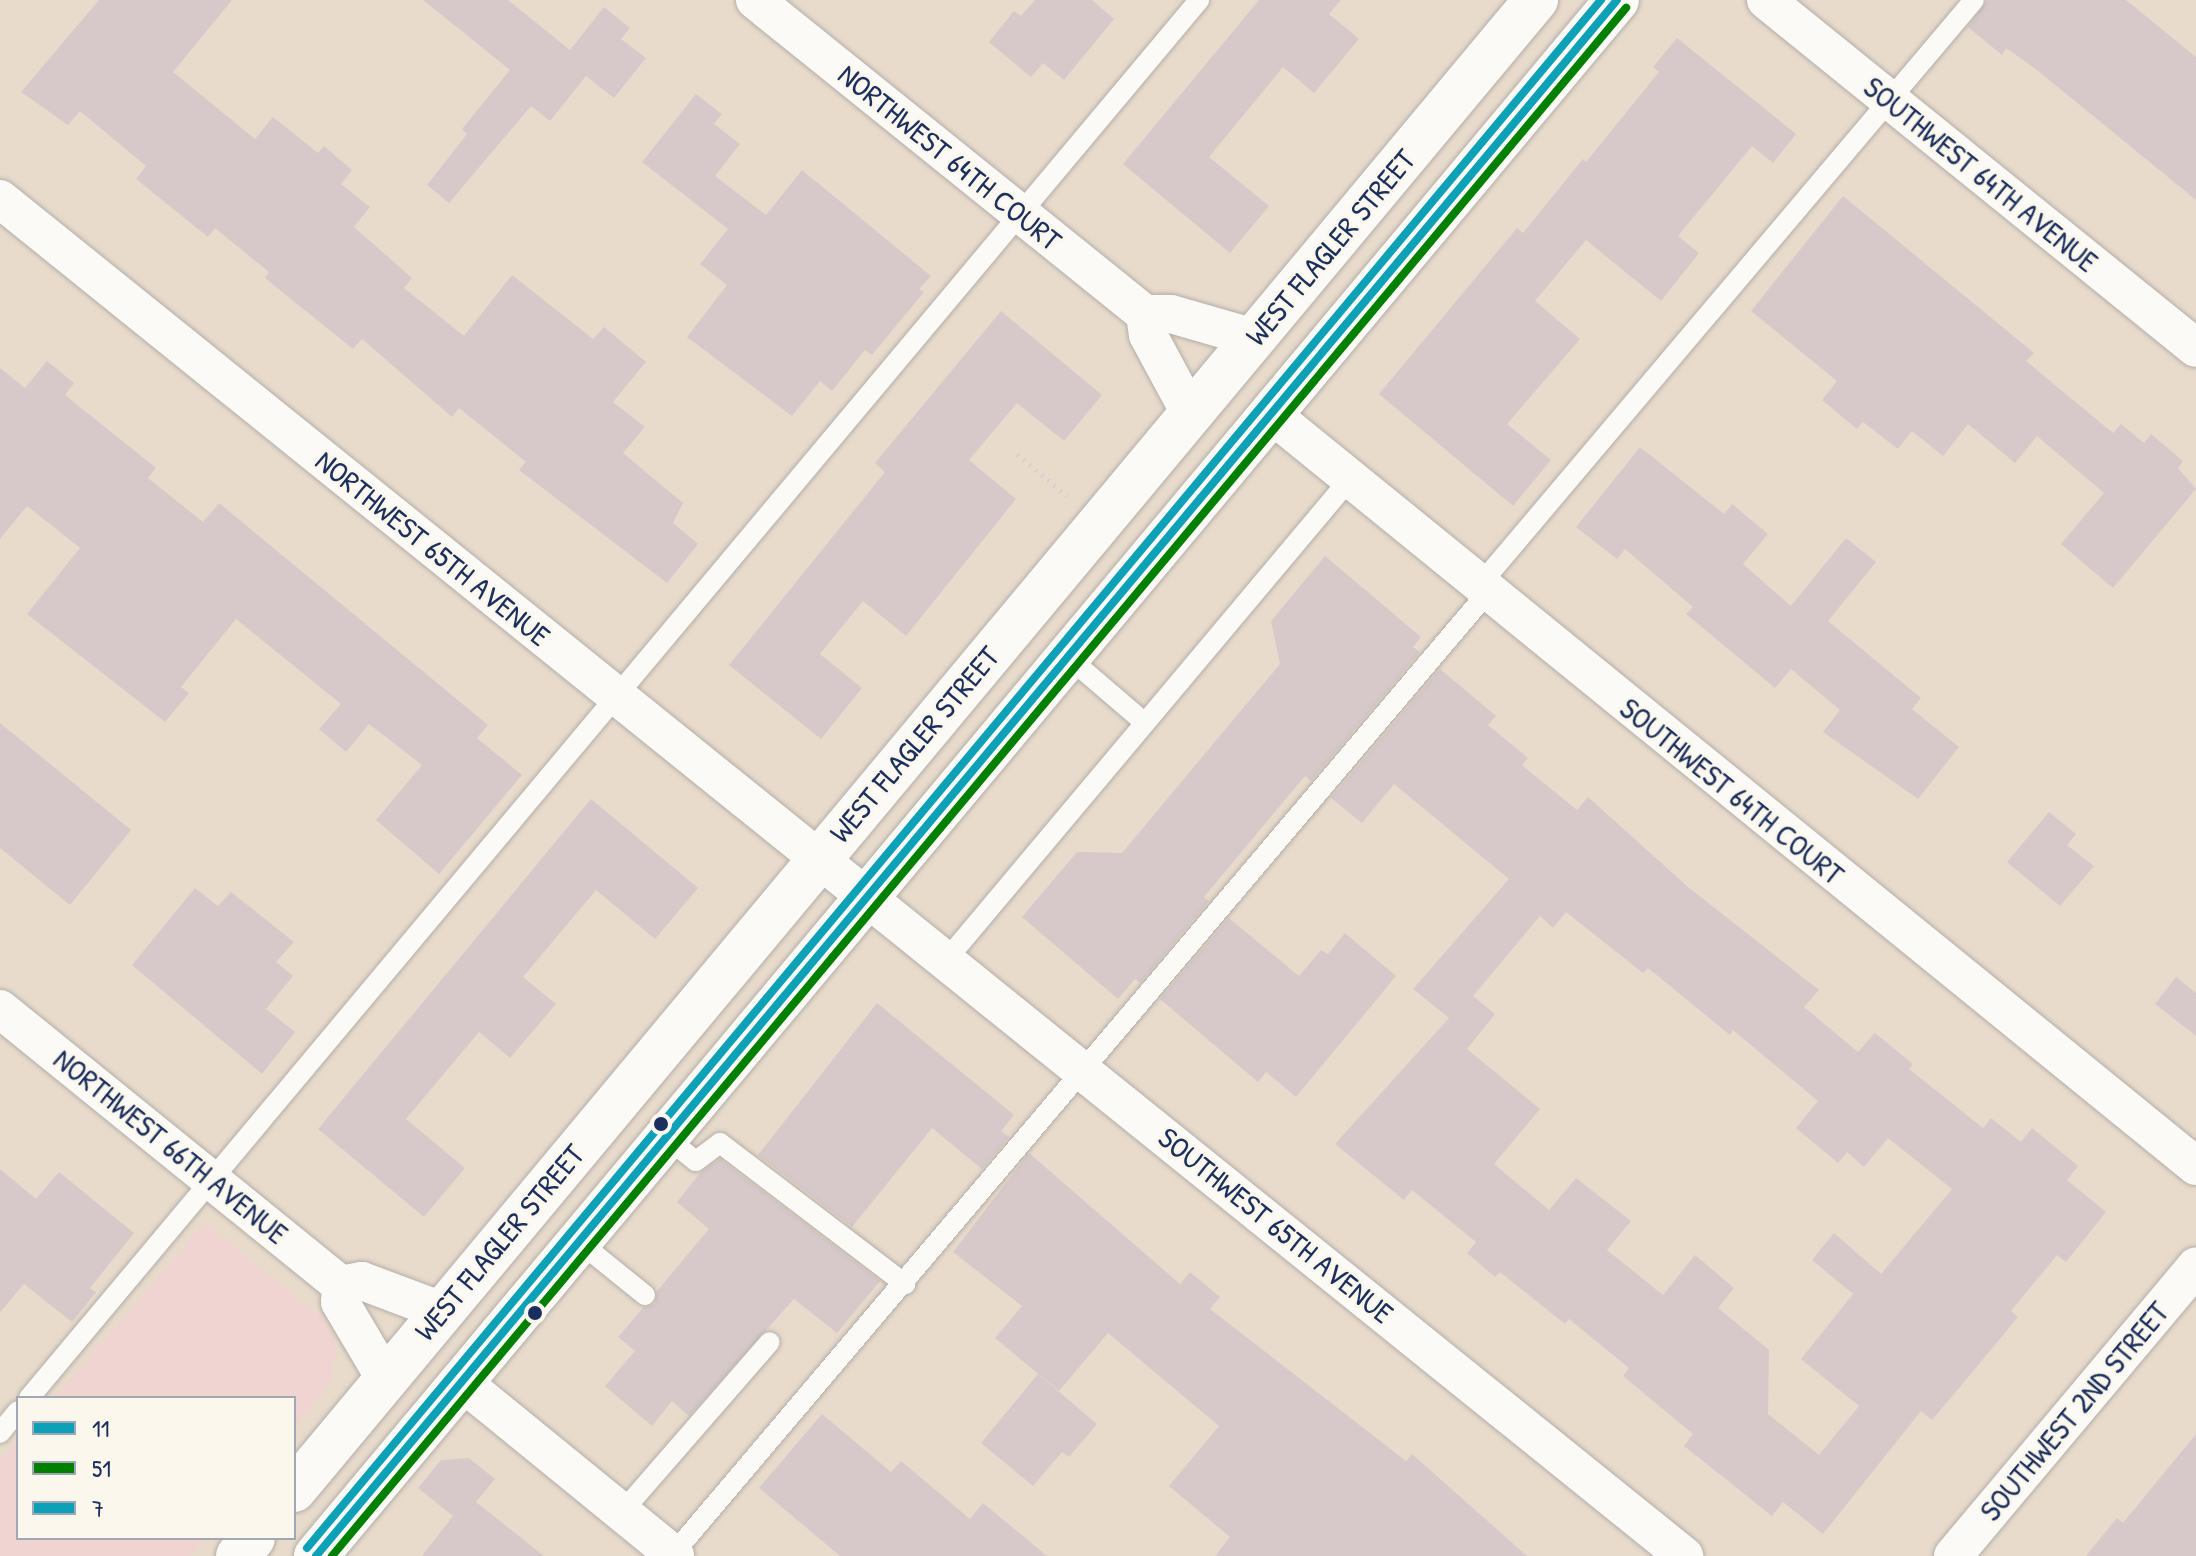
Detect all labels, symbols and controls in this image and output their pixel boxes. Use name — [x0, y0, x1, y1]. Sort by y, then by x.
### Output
street label: NORTHWEST 64TH COURT — [831, 56, 1069, 258]
street label: SOUTHWEST 64TH AVENUE — [1857, 69, 2105, 279]
street label: WEST FLAGLER STREET — [1238, 142, 1422, 352]
street label: NORTHWEST 65TH AVENUE — [309, 442, 557, 654]
street label: WEST FLAGLER STREET — [822, 639, 1006, 849]
street label: SOUTHWEST 64TH COURT — [1613, 690, 1851, 892]
street label: NORTHWEST 66TH AVENUE — [47, 1041, 295, 1251]
unlabelled marker — [653, 1116, 669, 1132]
street label: SOUTHWEST 65TH AVENUE — [1151, 1119, 1401, 1331]
street label: WEST FLAGLER STREET — [407, 1137, 591, 1347]
street label: SOUTHWEST 2ND STREET — [1972, 1294, 2176, 1528]
unlabelled marker — [527, 1305, 543, 1321]
legend — [16, 1396, 296, 1540]
text: 11 — [92, 1412, 109, 1444]
text: 51 — [92, 1452, 111, 1484]
text: 7 — [92, 1492, 104, 1524]

